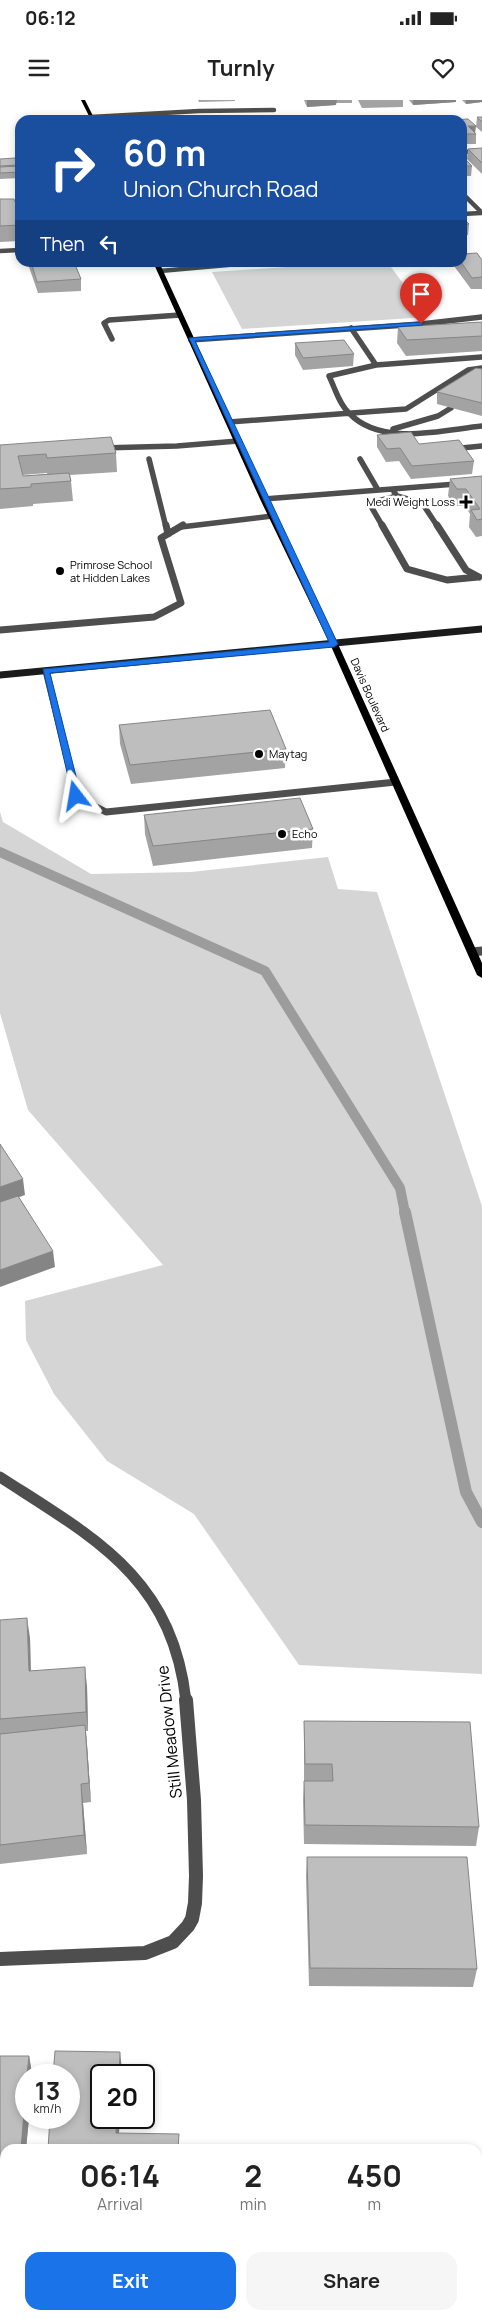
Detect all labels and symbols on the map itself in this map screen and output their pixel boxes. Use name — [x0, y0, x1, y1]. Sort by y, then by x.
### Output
pin — [400, 273, 442, 324]
place label: Medi Weight Loss — [366, 494, 455, 509]
marker: Medi Weight Loss — [459, 495, 473, 509]
place label: Primrose School at Hidden Lakes — [70, 557, 152, 585]
marker: Primrose School at Hidden Lakes — [54, 565, 66, 577]
street label: Davis Boulevard — [347, 655, 394, 734]
place label: Maytag — [269, 746, 307, 761]
marker: Maytag — [253, 748, 265, 760]
position arrow — [49, 769, 101, 821]
place label: Echo — [292, 826, 318, 841]
marker: Echo — [276, 828, 288, 840]
street label: Still Meadow Drive — [151, 1664, 187, 1800]
speed limit sign: 20 — [90, 2064, 155, 2129]

